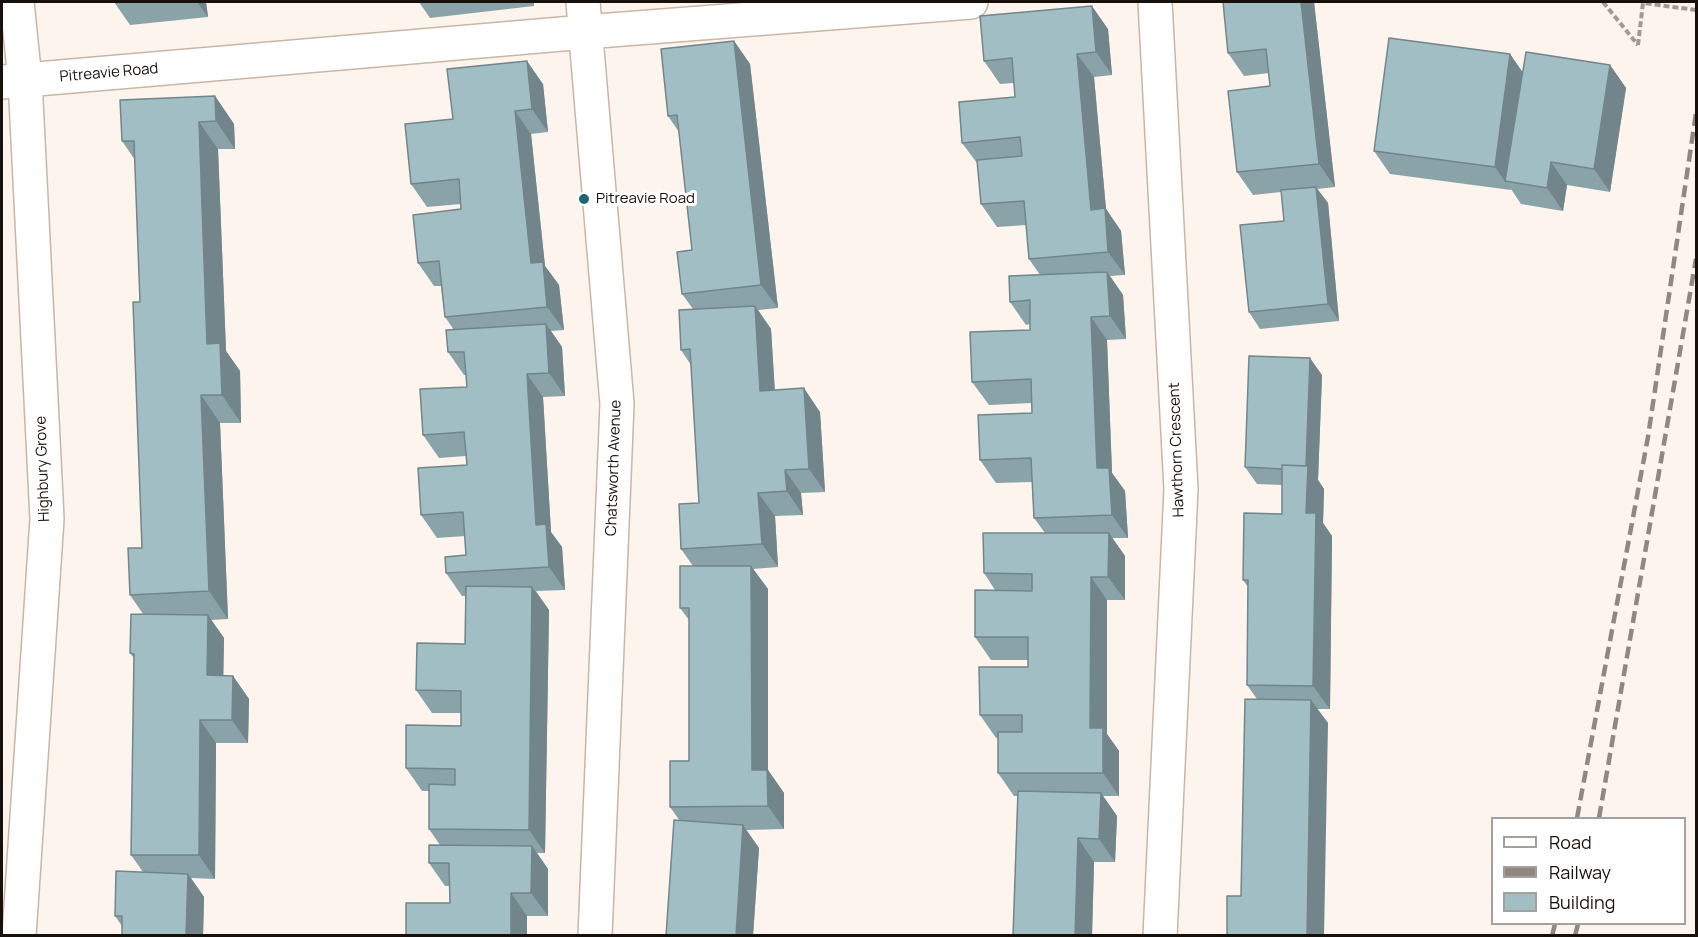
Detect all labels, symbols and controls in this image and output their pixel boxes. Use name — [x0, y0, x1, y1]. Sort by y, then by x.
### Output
street label: Pitreavie Road — [59, 60, 159, 86]
place label: Pitreavie Road — [596, 190, 695, 208]
marker: Pitreavie Road — [577, 192, 591, 206]
street label: Hawthorn Crescent — [1166, 382, 1188, 518]
street label: Chatsworth Avenue — [603, 400, 625, 536]
street label: Highbury Grove — [32, 416, 54, 522]
legend — [1491, 817, 1686, 925]
text: Road — [1549, 830, 1592, 854]
text: Railway — [1549, 860, 1611, 884]
text: Building — [1549, 890, 1615, 914]

